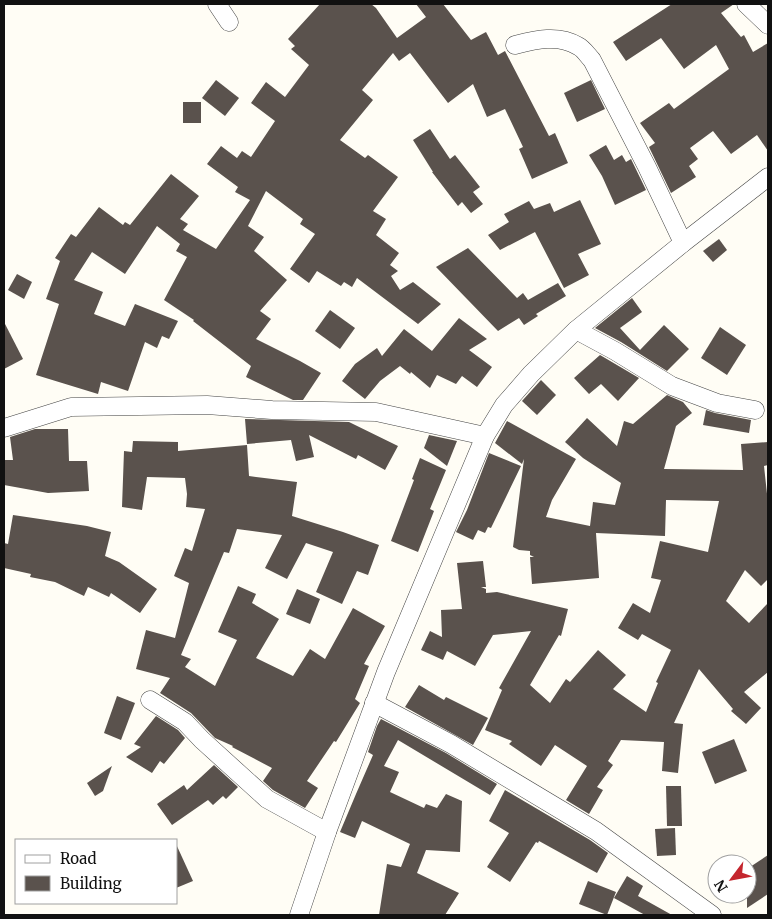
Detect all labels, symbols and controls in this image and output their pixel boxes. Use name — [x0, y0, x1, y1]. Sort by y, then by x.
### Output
legend — [15, 839, 178, 904]
text: Road — [60, 849, 96, 868]
north arrow — [707, 854, 757, 904]
text: Building — [60, 874, 122, 893]
text: N — [710, 876, 732, 895]

